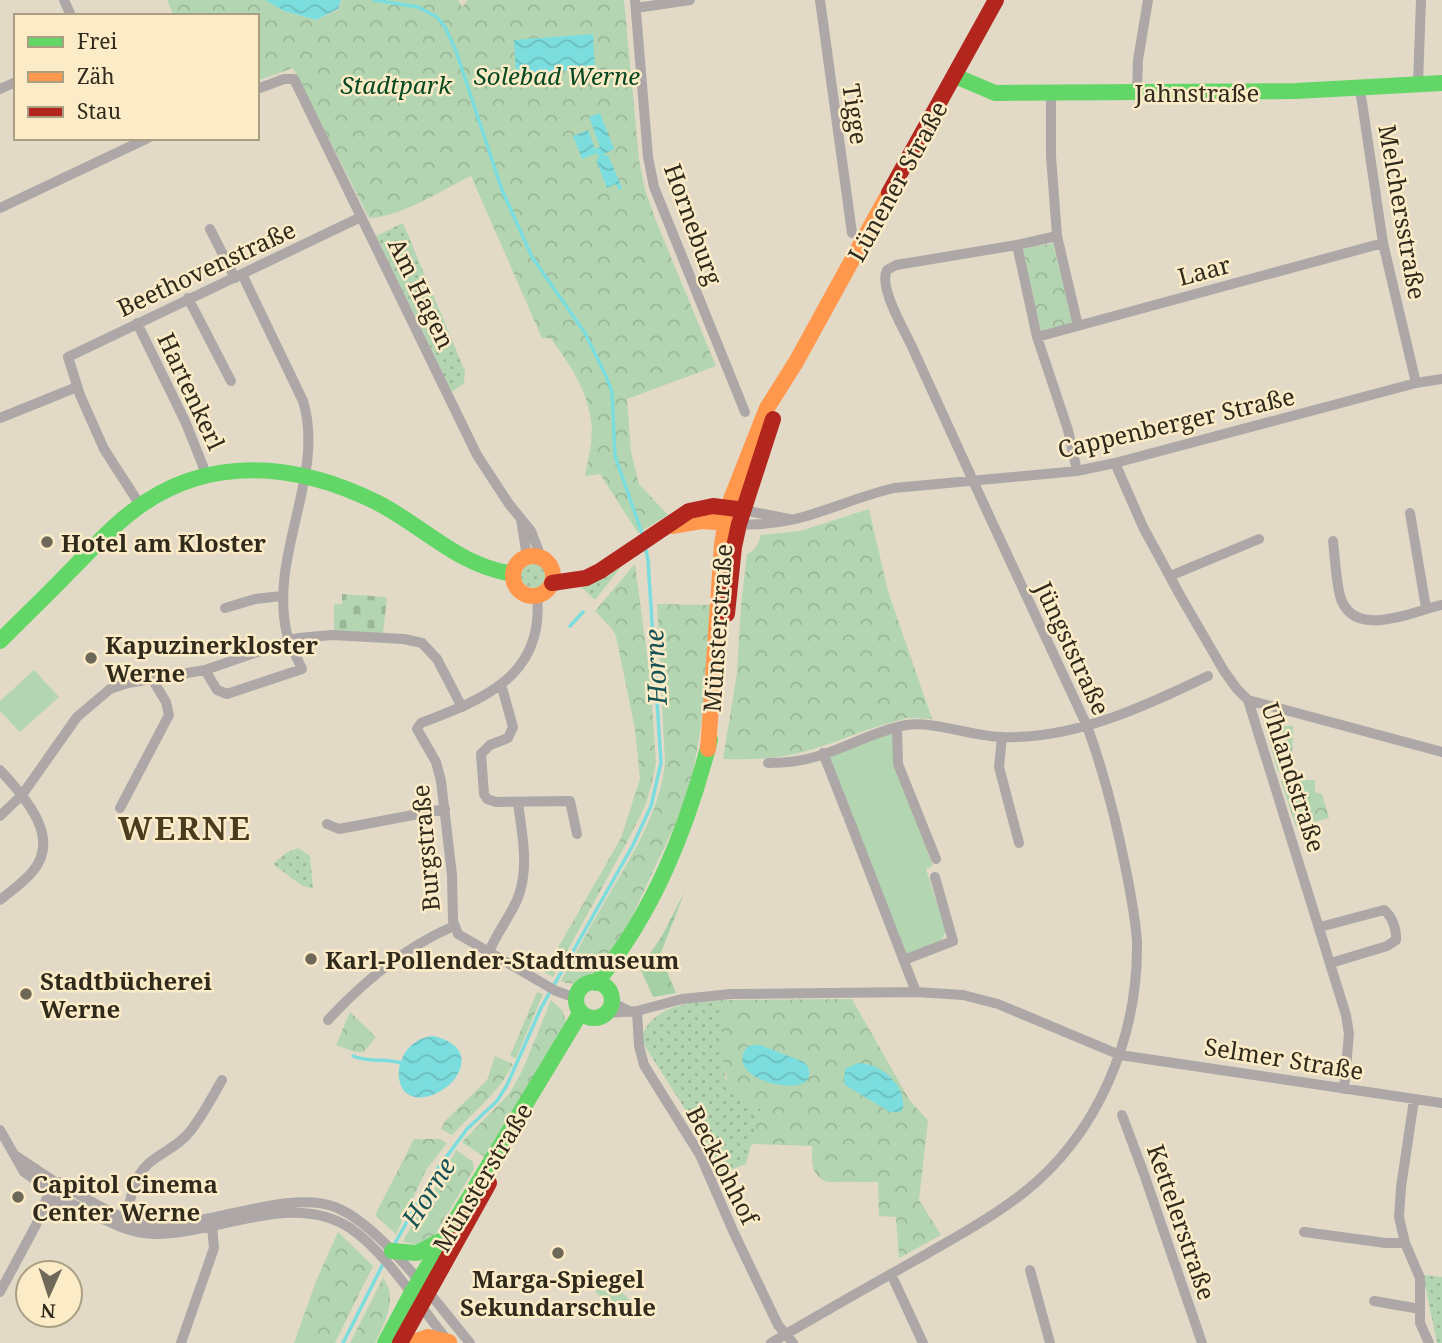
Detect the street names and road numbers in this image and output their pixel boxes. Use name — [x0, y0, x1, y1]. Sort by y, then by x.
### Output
street label: Jahnstraße — [1134, 76, 1259, 109]
street label: Tigge — [835, 81, 877, 147]
street label: Lünener Straße — [839, 95, 955, 267]
street label: Melchersstraße — [1371, 122, 1435, 302]
street label: Horneburg — [657, 159, 731, 289]
street label: Beethovenstraße — [112, 212, 300, 324]
street label: Am Hagen — [381, 232, 463, 354]
street label: Laar — [1174, 247, 1234, 293]
street label: Hartenkerl — [150, 327, 234, 455]
street label: Cappenberger Straße — [1054, 379, 1298, 465]
street label: Münsterstraße — [695, 543, 739, 713]
street label: Jüngststraße — [1027, 575, 1118, 720]
street label: Uhlandstraße — [1254, 698, 1334, 856]
street label: Burgstraße — [403, 783, 447, 913]
street label: Selmer Straße — [1202, 1029, 1366, 1087]
street label: Münsterstraße — [424, 1096, 540, 1258]
street label: Becklohhof — [679, 1100, 768, 1232]
street label: Kettelerstraße — [1140, 1140, 1224, 1304]

